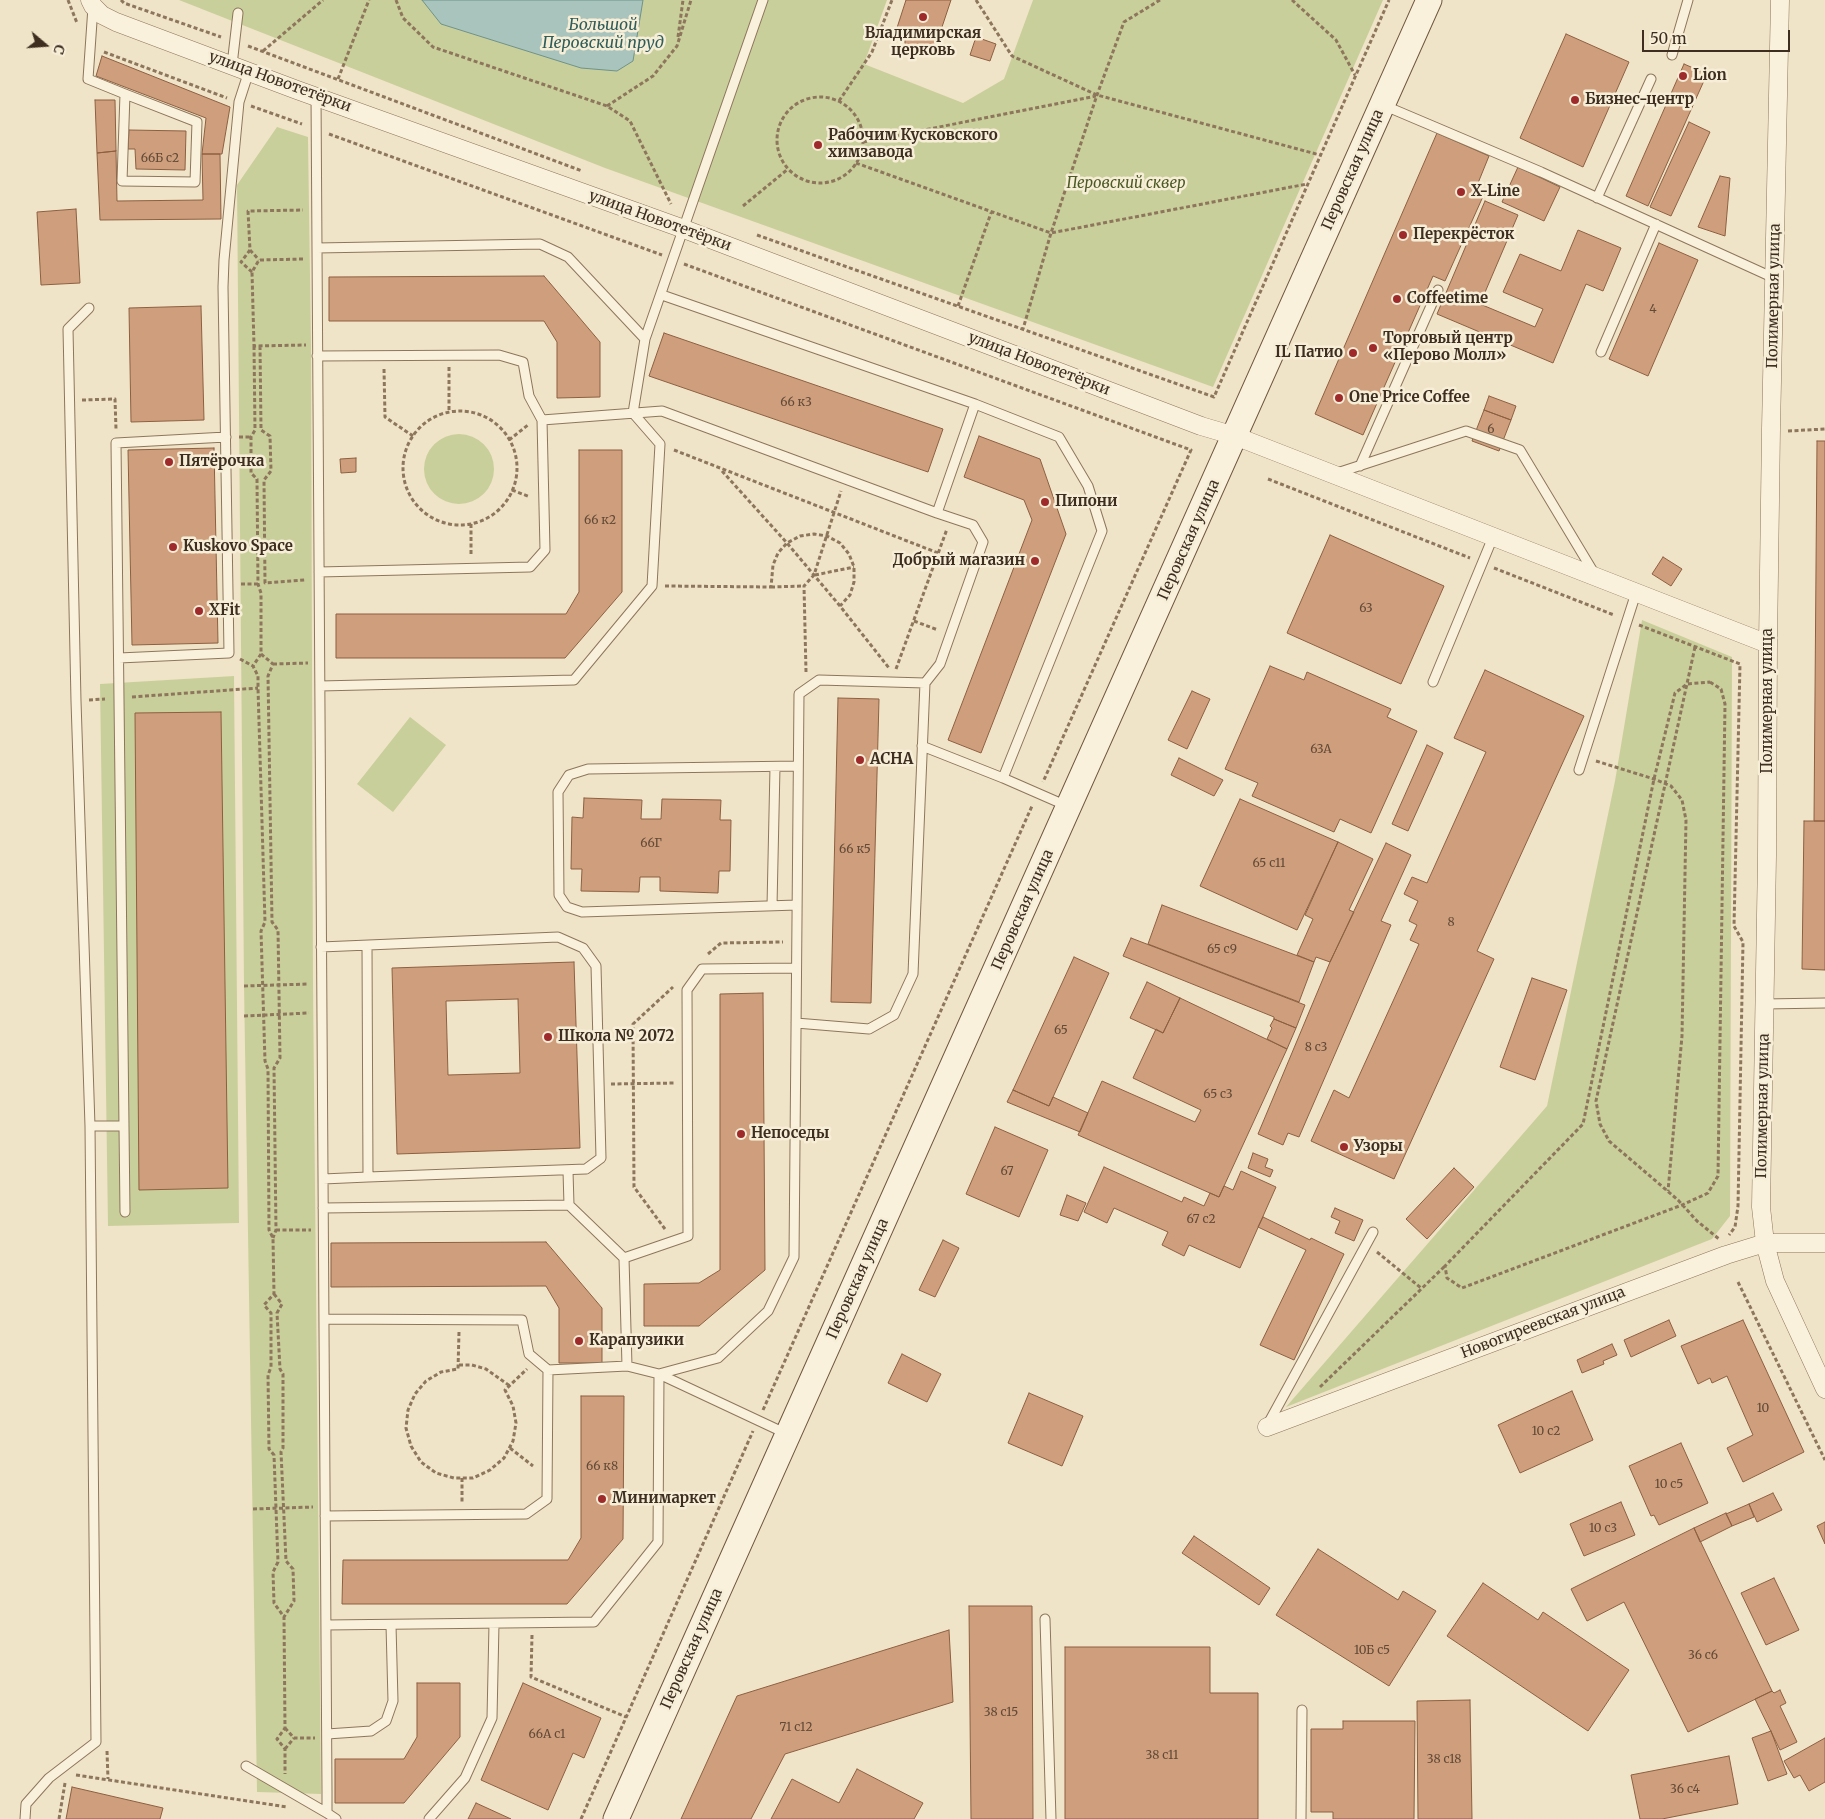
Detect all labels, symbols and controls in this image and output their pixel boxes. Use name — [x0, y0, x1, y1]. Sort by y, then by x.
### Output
marker: Владимирская церковь — [917, 11, 929, 23]
water label: Большой Перовский пруд — [542, 15, 664, 53]
north arrow — [20, 20, 70, 70]
scale bar — [1645, 20, 1792, 52]
place label: Владимирская церковь — [865, 25, 981, 60]
text: 50 m — [1650, 29, 1687, 48]
text: С — [49, 42, 69, 57]
street label: улица Новотетёрки — [206, 48, 354, 116]
place label: Lion — [1693, 67, 1727, 85]
marker: Lion — [1677, 70, 1689, 82]
place label: Бизнес-центр — [1585, 91, 1694, 109]
marker: Бизнес-центр — [1569, 94, 1581, 106]
street label: Перовская улица — [1318, 107, 1388, 233]
place label: Рабочим Кусковского химзавода — [828, 127, 998, 162]
marker: Рабочим Кусковского химзавода — [812, 139, 824, 151]
house number: 66Б с2 — [141, 152, 179, 166]
park label: Перовский сквер — [1066, 175, 1186, 193]
place label: X-Line — [1471, 183, 1520, 201]
marker: X-Line — [1455, 186, 1467, 198]
street label: улица Новотетёрки — [586, 187, 734, 255]
street label: Полимерная улица — [1764, 223, 1784, 369]
place label: Перекрёсток — [1413, 226, 1515, 244]
marker: Перекрёсток — [1397, 229, 1409, 241]
place label: Coffeetime — [1407, 290, 1488, 308]
marker: Coffeetime — [1391, 293, 1403, 305]
house number: 4 — [1649, 303, 1657, 317]
street label: улица Новотетёрки — [965, 329, 1113, 399]
place label: Торговый центр «Перово Молл» — [1383, 330, 1513, 365]
marker: Торговый центр «Перово Молл» — [1367, 342, 1379, 354]
place label: IL Патио — [1275, 344, 1343, 362]
marker: IL Патио — [1347, 347, 1359, 359]
place label: One Price Coffee — [1349, 389, 1470, 407]
marker: One Price Coffee — [1333, 392, 1345, 404]
house number: 66 к3 — [780, 396, 812, 410]
house number: 6 — [1487, 423, 1495, 437]
place label: Пятёрочка — [179, 453, 264, 471]
marker: Пятёрочка — [163, 456, 175, 468]
street label: Перовская улица — [1154, 477, 1224, 603]
place label: Пипони — [1055, 493, 1118, 511]
marker: Пипони — [1039, 496, 1051, 508]
house number: 66 к2 — [584, 514, 616, 528]
place label: Kuskovo Space — [183, 538, 293, 556]
marker: Kuskovo Space — [167, 541, 179, 553]
place label: Добрый магазин — [893, 552, 1025, 570]
marker: Добрый магазин — [1029, 555, 1041, 567]
place label: XFit — [209, 602, 240, 620]
house number: 63 — [1359, 602, 1373, 616]
marker: XFit — [193, 605, 205, 617]
street label: Полимерная улица — [1759, 628, 1777, 774]
house number: 63А — [1310, 743, 1332, 757]
place label: АСНА — [870, 751, 913, 769]
marker: АСНА — [854, 754, 866, 766]
house number: 66Г — [640, 837, 662, 851]
house number: 66 к5 — [839, 843, 871, 857]
street label: Перовская улица — [988, 847, 1058, 973]
house number: 65 с11 — [1253, 857, 1285, 871]
house number: 8 — [1447, 916, 1455, 930]
house number: 65 с9 — [1207, 943, 1237, 957]
house number: 65 — [1054, 1024, 1068, 1038]
place label: Школа № 2072 — [558, 1028, 674, 1046]
marker: Школа № 2072 — [542, 1031, 554, 1043]
street label: Полимерная улица — [1753, 1033, 1773, 1179]
house number: 8 с3 — [1305, 1041, 1327, 1055]
house number: 65 с3 — [1203, 1088, 1233, 1102]
place label: Непоседы — [751, 1125, 829, 1143]
marker: Непоседы — [735, 1128, 747, 1140]
place label: Узоры — [1354, 1138, 1403, 1156]
marker: Узоры — [1338, 1141, 1350, 1153]
house number: 67 — [1000, 1165, 1014, 1179]
house number: 67 с2 — [1186, 1213, 1216, 1227]
street label: Перовская улица — [823, 1216, 893, 1342]
street label: Новогиреевская улица — [1458, 1283, 1628, 1363]
place label: Карапузики — [589, 1332, 684, 1350]
marker: Карапузики — [573, 1335, 585, 1347]
house number: 10 — [1757, 1402, 1769, 1416]
house number: 10 с2 — [1532, 1425, 1560, 1439]
house number: 66 к8 — [586, 1460, 618, 1474]
house number: 10 с5 — [1655, 1478, 1683, 1492]
place label: Минимаркет — [612, 1490, 716, 1508]
marker: Минимаркет — [596, 1493, 608, 1505]
house number: 10 с3 — [1589, 1522, 1617, 1536]
street label: Перовская улица — [657, 1586, 727, 1712]
house number: 10Б с5 — [1354, 1644, 1390, 1658]
house number: 36 с6 — [1688, 1649, 1718, 1663]
house number: 38 с15 — [984, 1706, 1018, 1720]
house number: 71 с12 — [779, 1721, 813, 1735]
house number: 66А с1 — [529, 1728, 565, 1742]
house number: 38 с11 — [1146, 1749, 1178, 1763]
house number: 38 с18 — [1427, 1753, 1461, 1767]
house number: 36 с4 — [1670, 1783, 1700, 1797]

